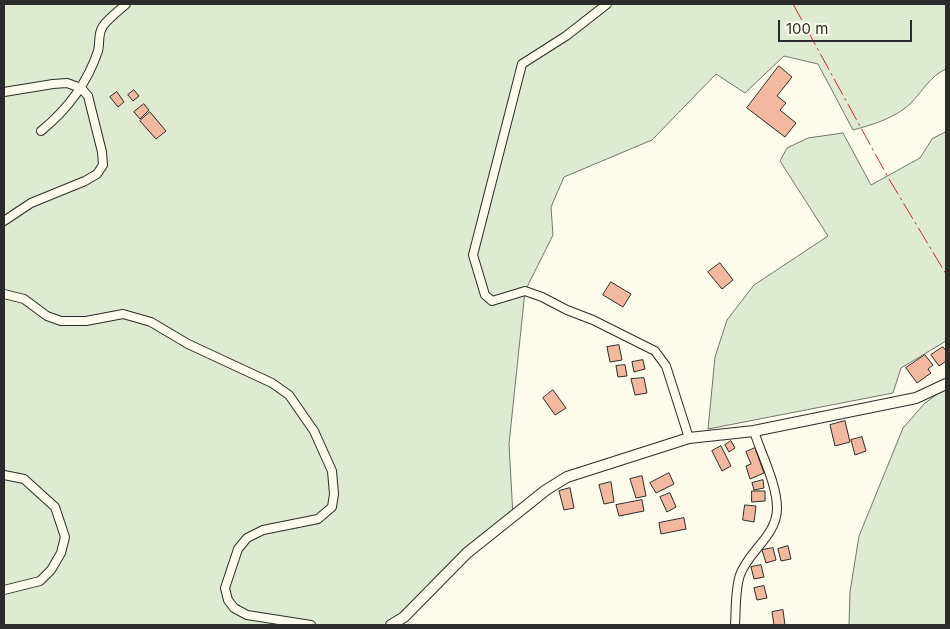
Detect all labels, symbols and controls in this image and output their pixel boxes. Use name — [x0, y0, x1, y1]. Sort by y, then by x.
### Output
scale bar — [780, 10, 914, 42]
text: 100 m — [786, 19, 828, 38]

